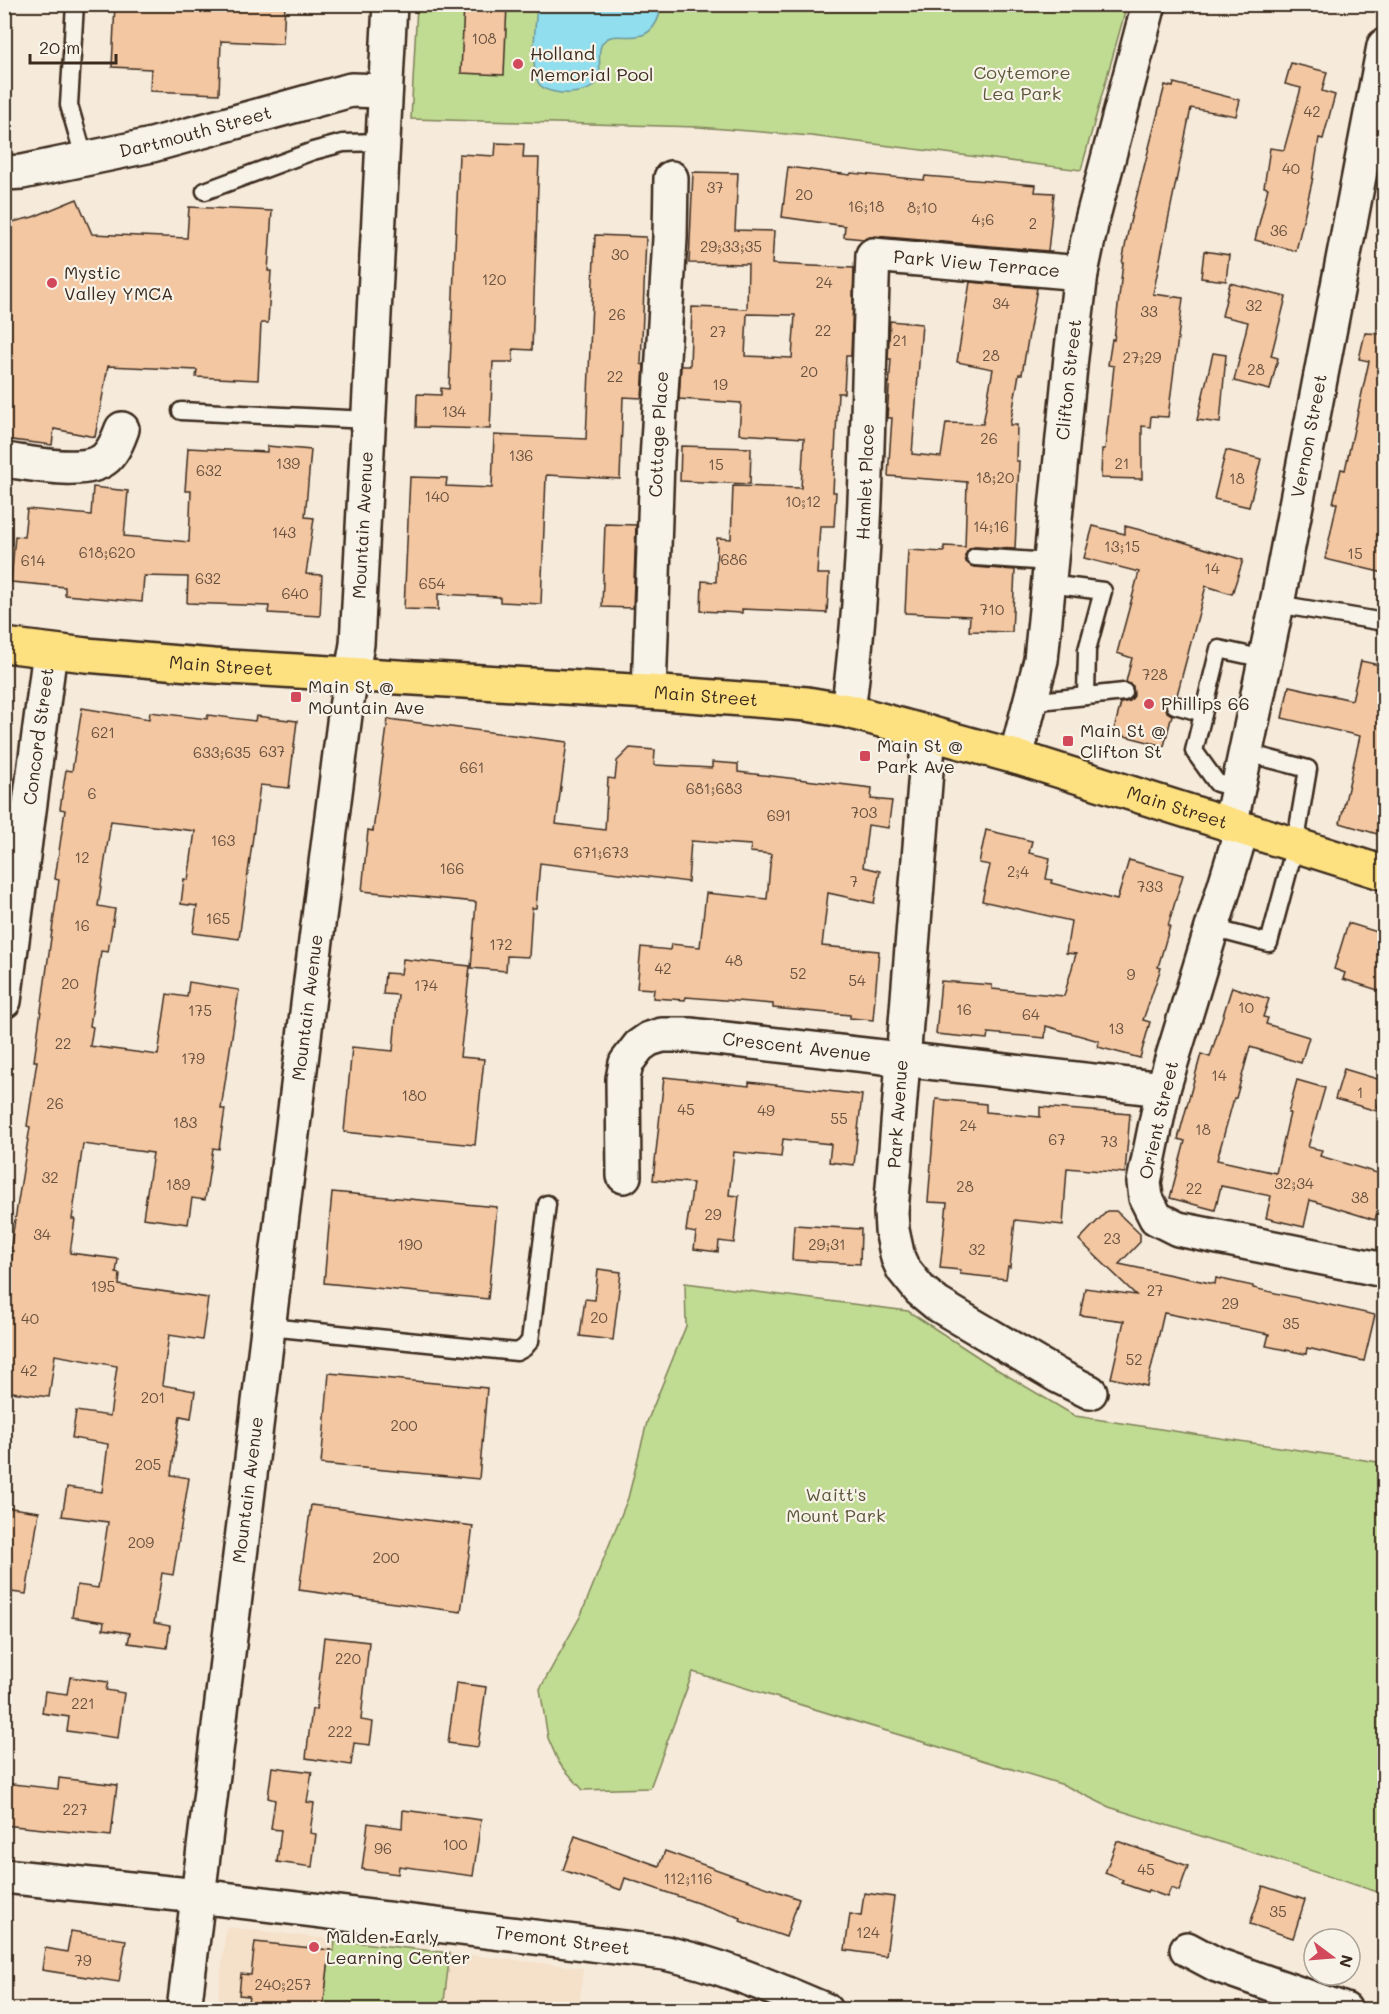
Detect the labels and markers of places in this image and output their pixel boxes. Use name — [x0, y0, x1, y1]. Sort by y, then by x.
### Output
place label: Holland Memorial Pool — [530, 41, 653, 86]
marker: Holland Memorial Pool — [511, 57, 525, 71]
place label: Mystic Valley YMCA — [64, 260, 174, 305]
marker: Mystic Valley YMCA — [45, 276, 59, 290]
place label: Main St @ Mountain Ave — [308, 674, 425, 719]
marker: Main St @ Mountain Ave — [289, 690, 303, 704]
place label: Phillips 66 — [1161, 691, 1250, 715]
marker: Phillips 66 — [1142, 697, 1156, 711]
place label: Main St @ Clifton St — [1080, 718, 1167, 763]
place label: Main St @ Park Ave — [877, 733, 964, 778]
marker: Main St @ Clifton St — [1061, 734, 1075, 748]
marker: Main St @ Park Ave — [858, 749, 872, 763]
place label: Malden Early Learning Center — [326, 1924, 471, 1969]
marker: Malden Early Learning Center — [307, 1940, 321, 1954]

